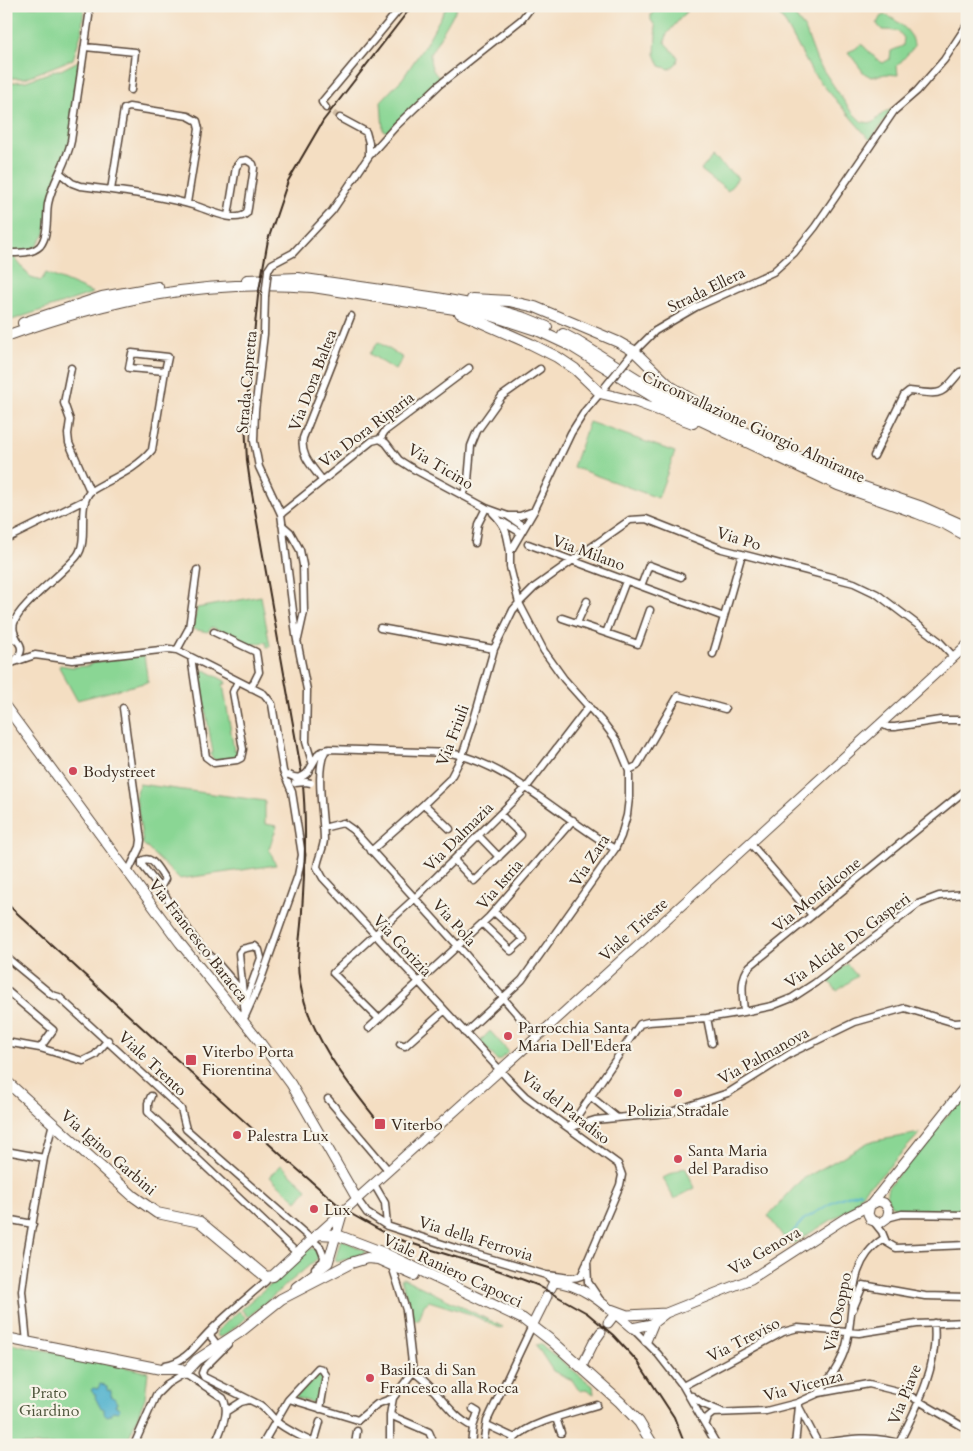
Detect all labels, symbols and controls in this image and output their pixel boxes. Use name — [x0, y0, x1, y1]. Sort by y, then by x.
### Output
street label: Strada Ellera — [664, 262, 749, 318]
street label: Via Dora Baltea — [283, 326, 342, 434]
street label: Strada Capretta — [232, 330, 262, 435]
street label: Circonvallazione Giorgio Almirante — [638, 365, 869, 489]
street label: Via Dora Riparia — [314, 387, 419, 473]
street label: Via Ticino — [403, 439, 478, 495]
street label: Via Po — [714, 522, 764, 556]
street label: Via Milano — [549, 530, 628, 576]
street label: Via Friuli — [431, 701, 475, 769]
place label: Bodystreet — [83, 761, 155, 783]
marker: Bodystreet — [67, 765, 79, 777]
street label: Via Dalmazia — [419, 797, 499, 876]
street label: Via Zara — [565, 830, 615, 891]
street label: Via Monfalcone — [768, 852, 866, 937]
street label: Via Istria — [472, 855, 528, 915]
street label: Via Francesco Baracca — [143, 874, 253, 1007]
street label: Via Alcide De Gasperi — [780, 887, 915, 994]
street label: Viale Trieste — [594, 893, 673, 967]
street label: Via Pola — [427, 894, 481, 951]
street label: Via Gorizia — [368, 910, 437, 982]
place label: Parrocchia Santa Maria Dell'Edera — [518, 1017, 632, 1057]
street label: Via Palmanova — [714, 1022, 813, 1090]
street label: Viale Trento — [113, 1026, 192, 1101]
marker: Parrocchia Santa Maria Dell'Edera — [502, 1030, 514, 1042]
place label: Viterbo Porta Fiorentina — [202, 1041, 294, 1081]
marker: Viterbo Porta Fiorentina — [184, 1053, 198, 1067]
street label: Via del Paradiso — [516, 1066, 615, 1150]
marker: Polizia Stradale — [672, 1087, 684, 1099]
place label: Polizia Stradale — [627, 1100, 729, 1122]
street label: Via Igino Garbini — [56, 1105, 161, 1201]
place label: Viterbo — [391, 1114, 443, 1136]
marker: Viterbo — [373, 1117, 387, 1131]
place label: Palestra Lux — [247, 1125, 329, 1147]
marker: Palestra Lux — [231, 1129, 243, 1141]
place label: Santa Maria del Paradiso — [688, 1140, 769, 1180]
marker: Santa Maria del Paradiso — [672, 1153, 684, 1165]
place label: Lux — [324, 1199, 350, 1221]
marker: Lux — [308, 1203, 320, 1215]
street label: Via della Ferrovia — [416, 1211, 536, 1267]
street label: Via Genova — [724, 1221, 805, 1280]
street label: Viale Raniero Capocci — [379, 1229, 526, 1313]
street label: Via Osoppo — [819, 1270, 857, 1354]
street label: Via Treviso — [703, 1312, 784, 1368]
place label: Basilica di San Francesco alla Rocca — [380, 1359, 519, 1399]
street label: Via Piave — [883, 1361, 927, 1428]
street label: Via Vicenza — [761, 1365, 846, 1407]
marker: Basilica di San Francesco alla Rocca — [364, 1372, 376, 1384]
park label: Prato Giardino — [19, 1382, 80, 1422]

